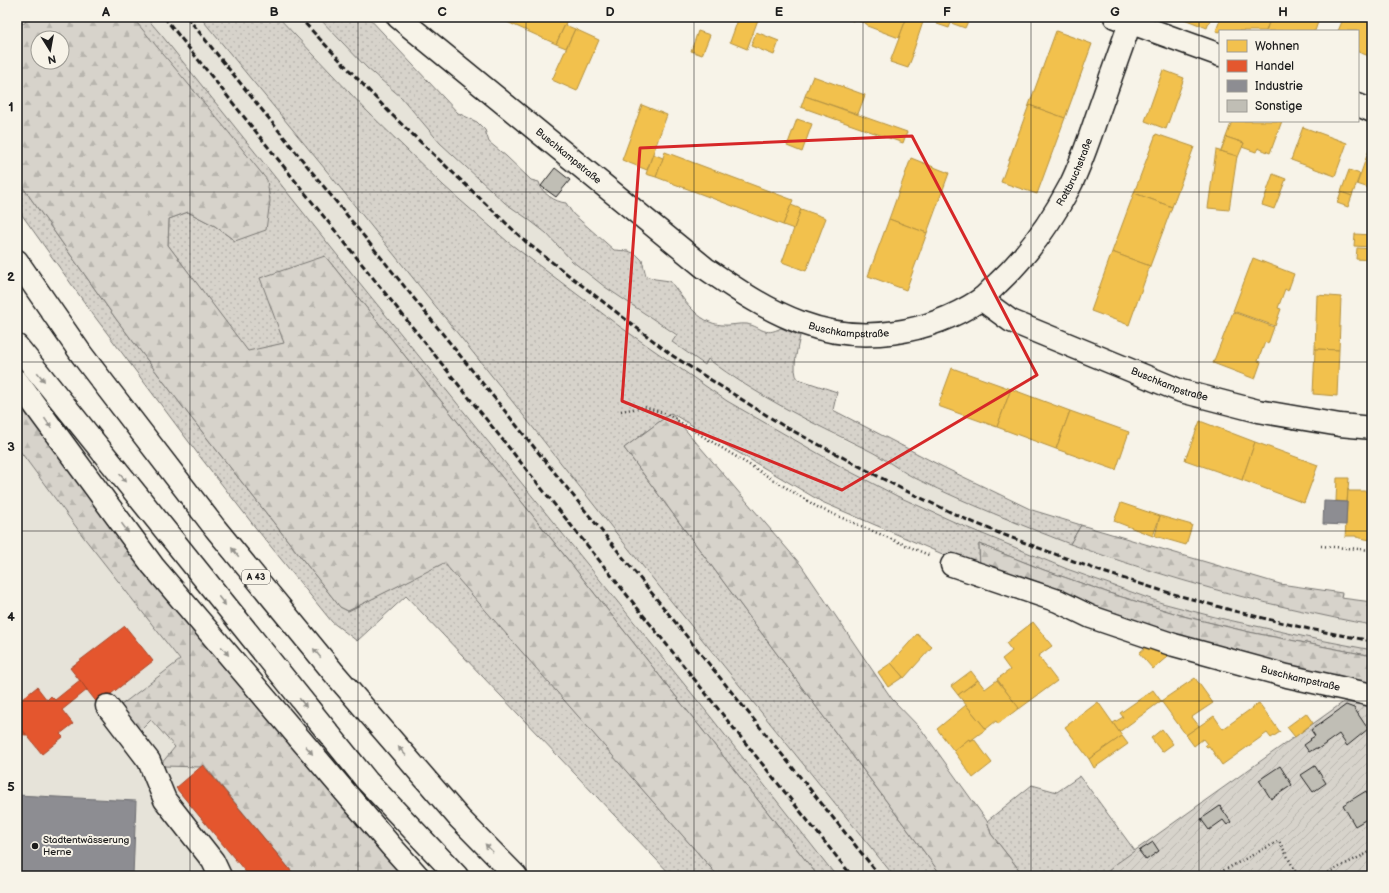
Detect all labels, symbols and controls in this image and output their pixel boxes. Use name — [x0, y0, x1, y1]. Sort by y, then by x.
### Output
text: A — [101, 4, 110, 20]
text: B — [269, 4, 279, 20]
text: C — [437, 4, 447, 20]
text: D — [605, 4, 615, 20]
text: E — [775, 4, 784, 20]
text: F — [943, 4, 951, 20]
text: G — [1110, 4, 1120, 20]
text: H — [1278, 4, 1288, 20]
north arrow — [30, 30, 70, 70]
legend — [1219, 30, 1359, 122]
text: Wohnen — [1255, 39, 1300, 54]
text: N — [47, 52, 57, 66]
text: Handel — [1255, 59, 1294, 74]
text: Industrie — [1255, 79, 1303, 94]
text: 1 — [8, 99, 14, 115]
text: Sonstige — [1255, 99, 1302, 114]
street label: Buschkampstraße — [533, 126, 604, 187]
street label: Rottbruchstraße — [1054, 137, 1095, 208]
text: 2 — [7, 269, 15, 285]
street label: Buschkampstraße — [807, 320, 890, 340]
street label: Buschkampstraße — [1129, 365, 1209, 404]
one-way arrow — [37, 371, 46, 382]
one-way arrow — [44, 418, 53, 429]
text: 3 — [7, 439, 15, 455]
one-way arrow — [119, 473, 127, 484]
one-way arrow — [121, 523, 129, 534]
one-way arrow — [231, 547, 240, 558]
road number: A 43 — [242, 570, 270, 584]
one-way arrow — [218, 596, 226, 607]
text: 4 — [7, 609, 15, 625]
one-way arrow — [220, 646, 229, 655]
one-way arrow — [313, 647, 322, 658]
street label: Buschkampstraße — [1259, 663, 1341, 694]
one-way arrow — [299, 697, 308, 708]
one-way arrow — [305, 744, 314, 755]
one-way arrow — [398, 747, 407, 756]
text: 5 — [7, 779, 15, 795]
place label: Stadtentwässerung Herne — [43, 834, 130, 858]
marker: Stadtentwässerung Herne — [30, 841, 40, 851]
one-way arrow — [484, 843, 494, 853]

